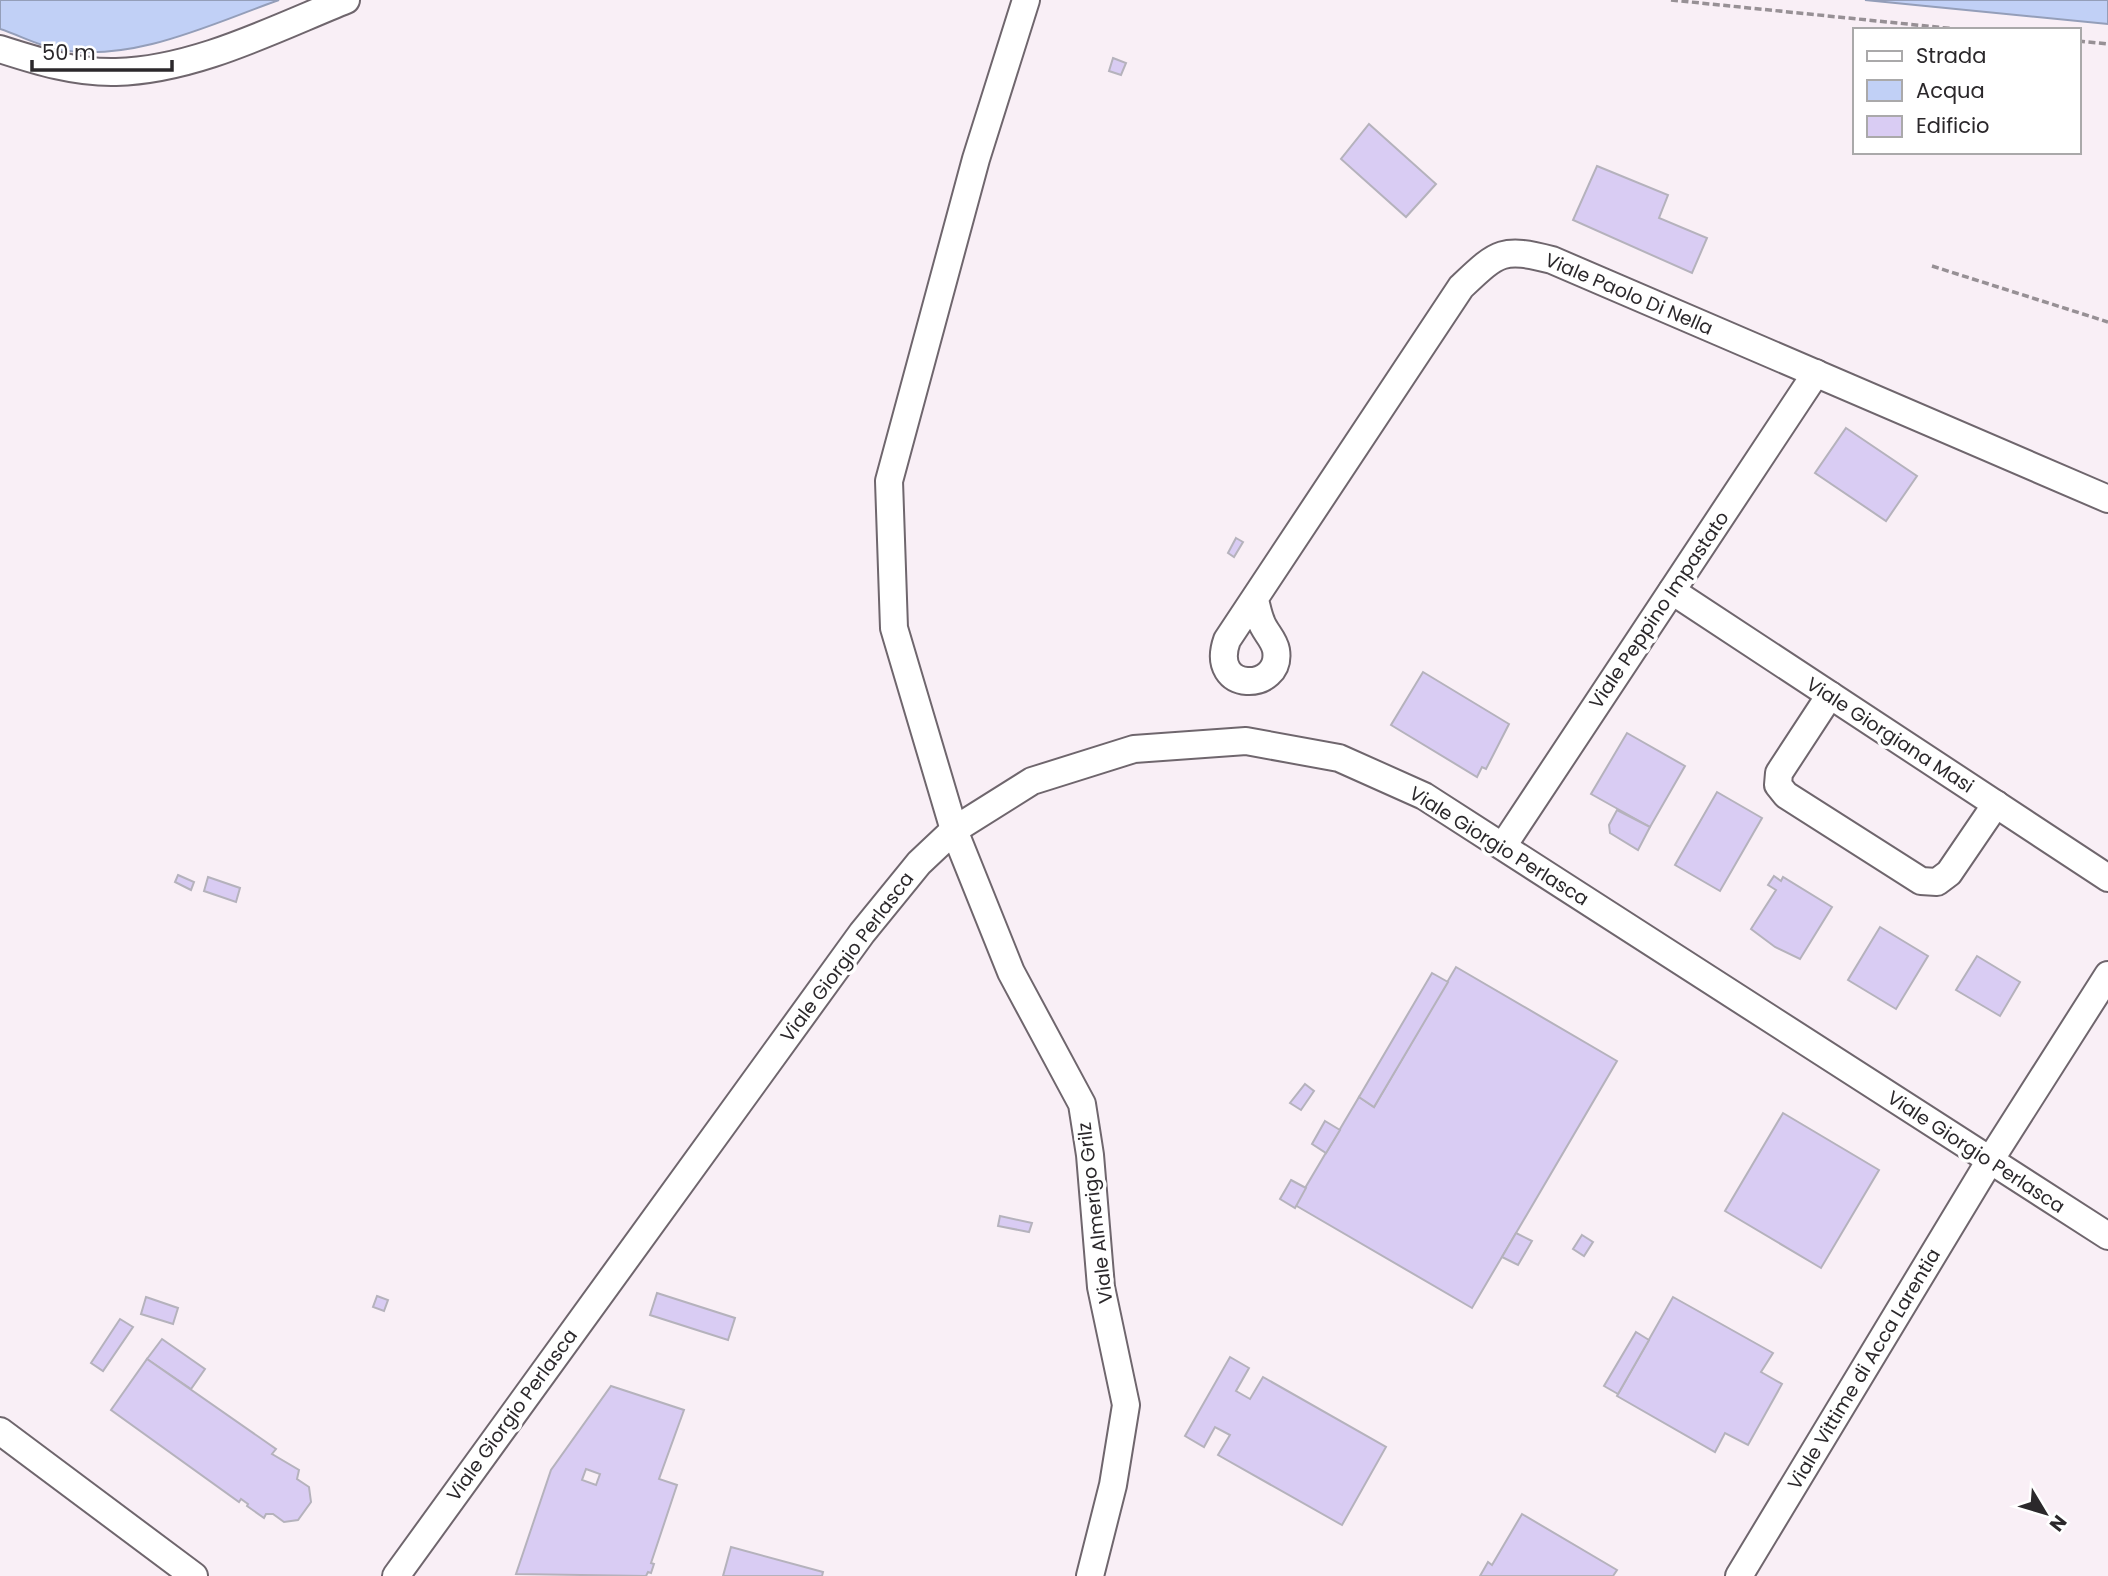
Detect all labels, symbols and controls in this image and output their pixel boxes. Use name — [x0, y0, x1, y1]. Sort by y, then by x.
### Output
scale bar — [32, 28, 172, 72]
legend — [1853, 28, 2080, 154]
text: 50 m — [42, 38, 96, 67]
text: Strada — [1916, 41, 1986, 70]
text: Acqua — [1916, 76, 1985, 105]
text: Edificio — [1916, 111, 1990, 140]
street label: Viale Paolo Di Nella — [1541, 246, 1717, 342]
street label: Viale Peppino Impastato — [1583, 506, 1735, 714]
street label: Viale Giorgiana Masi — [1801, 671, 1979, 799]
street label: Viale Giorgio Perlasca — [1404, 780, 1594, 912]
street label: Viale Giorgio Perlasca — [774, 866, 920, 1048]
street label: Viale Giorgio Perlasca — [1882, 1084, 2070, 1220]
street label: Viale Almerigo Grilz — [1070, 1121, 1120, 1305]
street label: Viale Vittime di Acca Larentia — [1781, 1243, 1947, 1495]
street label: Viale Giorgio Perlasca — [440, 1323, 584, 1507]
north arrow — [2010, 1478, 2080, 1548]
text: N — [2043, 1509, 2073, 1537]

